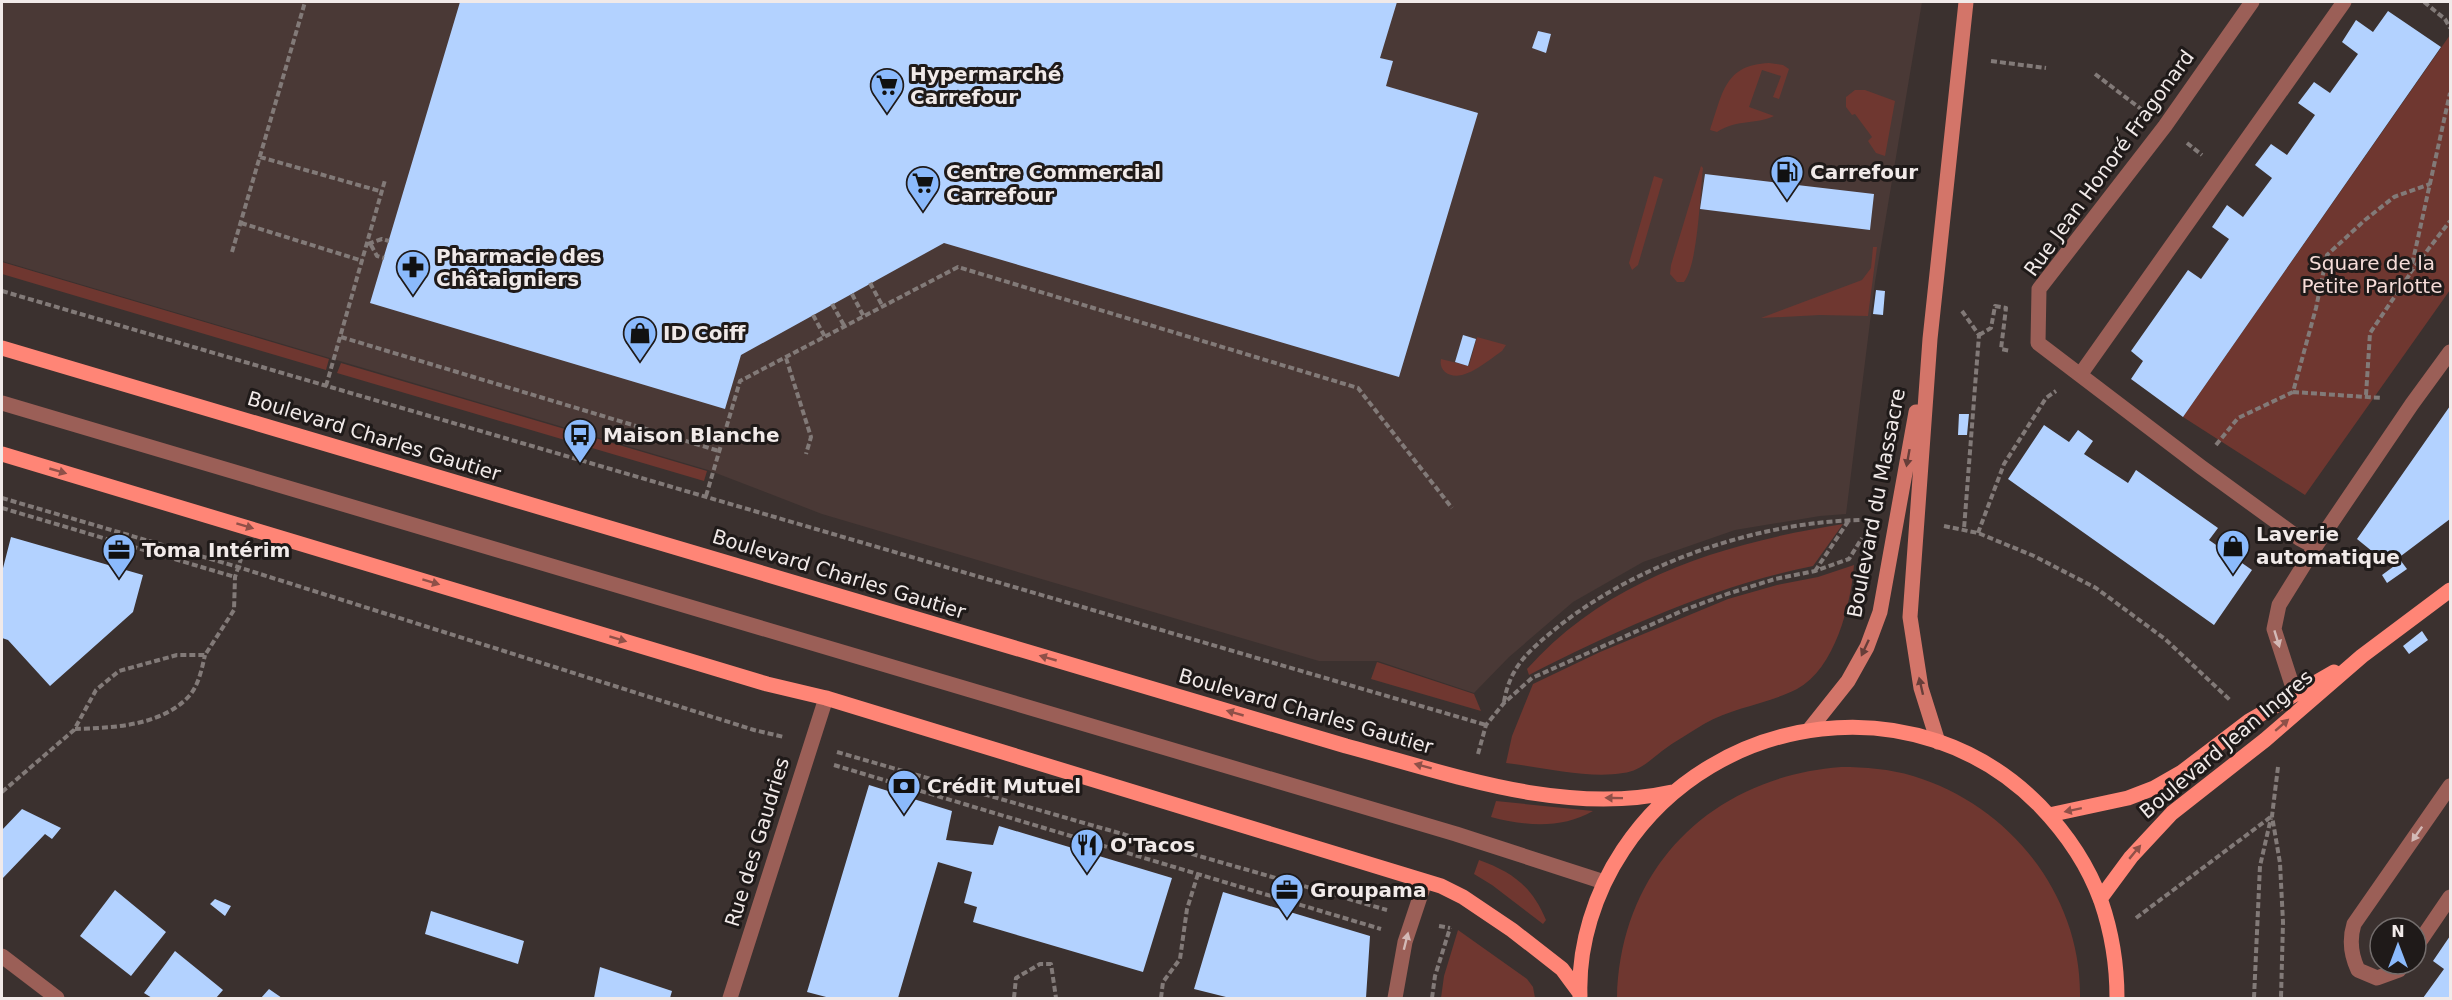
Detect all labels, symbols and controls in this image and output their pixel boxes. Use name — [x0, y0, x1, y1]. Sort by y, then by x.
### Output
street label: Rue Jean Honoré Fragonard — [2019, 45, 2199, 281]
place label: Hypermarché Carrefour — [910, 62, 1061, 109]
supermarket icon: Hypermarché Carrefour — [869, 67, 905, 114]
fuel station icon: Carrefour — [1769, 154, 1805, 201]
place label: Centre Commercial Carrefour — [946, 160, 1161, 207]
place label: Carrefour — [1810, 160, 1918, 184]
supermarket icon: Centre Commercial Carrefour — [905, 165, 941, 212]
place label: Pharmacie des Châtaigniers — [436, 244, 602, 291]
pharmacy icon: Pharmacie des Châtaigniers — [395, 249, 431, 296]
park label: Square de la Petite Parlotte — [2302, 251, 2442, 298]
shop icon: ID Coiff — [622, 315, 658, 362]
place label: ID Coiff — [663, 321, 746, 345]
street label: Boulevard Charles Gautier — [244, 386, 504, 486]
street label: Boulevard du Massacre — [1842, 386, 1910, 620]
bus stop icon: Maison Blanche — [562, 417, 598, 464]
place label: Maison Blanche — [603, 423, 780, 447]
one-way arrow — [1903, 449, 1912, 468]
one-way arrow — [49, 467, 67, 476]
one-way arrow — [236, 522, 254, 531]
place label: Laverie automatique — [2256, 522, 2400, 569]
street label: Boulevard Charles Gautier — [709, 524, 969, 624]
shop icon: Laverie automatique — [2215, 528, 2251, 575]
office icon: Toma Intérim — [101, 532, 137, 579]
place label: Toma Intérim — [142, 538, 290, 562]
one-way arrow — [422, 578, 440, 587]
one-way arrow — [2273, 631, 2282, 649]
one-way arrow — [609, 635, 627, 644]
one-way arrow — [1861, 639, 1870, 656]
one-way arrow — [1039, 653, 1057, 662]
street label: Boulevard Charles Gautier — [1176, 663, 1437, 759]
street label: Boulevard Jean Ingres — [2134, 664, 2318, 824]
one-way arrow — [1916, 677, 1926, 695]
one-way arrow — [1226, 708, 1244, 717]
one-way arrow — [2274, 719, 2289, 732]
street label: Rue des Gaudries — [720, 754, 794, 930]
one-way arrow — [1414, 761, 1432, 771]
bank icon: Crédit Mutuel — [886, 768, 922, 815]
place label: Crédit Mutuel — [927, 774, 1081, 798]
one-way arrow — [1605, 794, 1624, 803]
one-way arrow — [2064, 806, 2082, 816]
one-way arrow — [2411, 826, 2423, 842]
restaurant icon: O'Tacos — [1069, 827, 1105, 874]
place label: O'Tacos — [1110, 833, 1195, 857]
one-way arrow — [2128, 845, 2141, 860]
office icon: Groupama — [1269, 872, 1305, 919]
place label: Groupama — [1310, 878, 1426, 902]
north arrow — [2368, 916, 2428, 976]
text: N — [2391, 922, 2405, 941]
one-way arrow — [1401, 932, 1411, 950]

